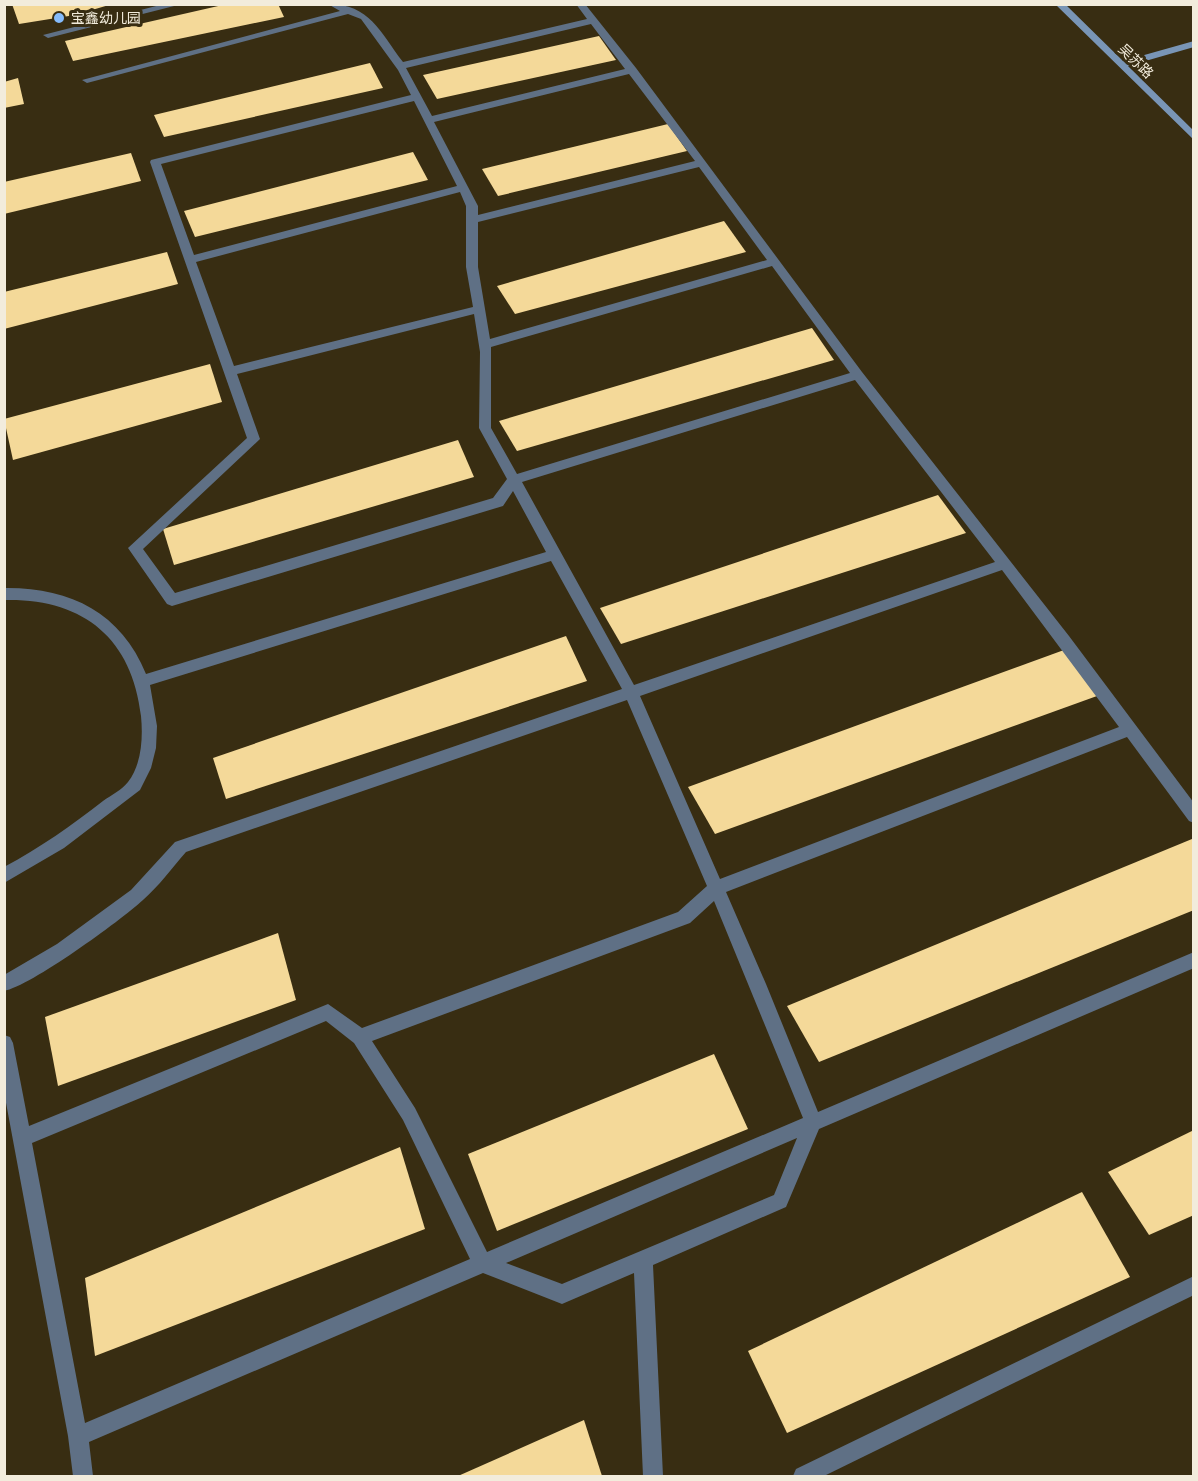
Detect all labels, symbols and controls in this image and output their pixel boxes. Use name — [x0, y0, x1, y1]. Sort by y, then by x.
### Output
place label: 宝鑫幼儿园 — [71, 9, 141, 27]
marker: 宝鑫幼儿园 — [52, 11, 66, 25]
street label: 吴苏路 — [1115, 40, 1157, 82]

